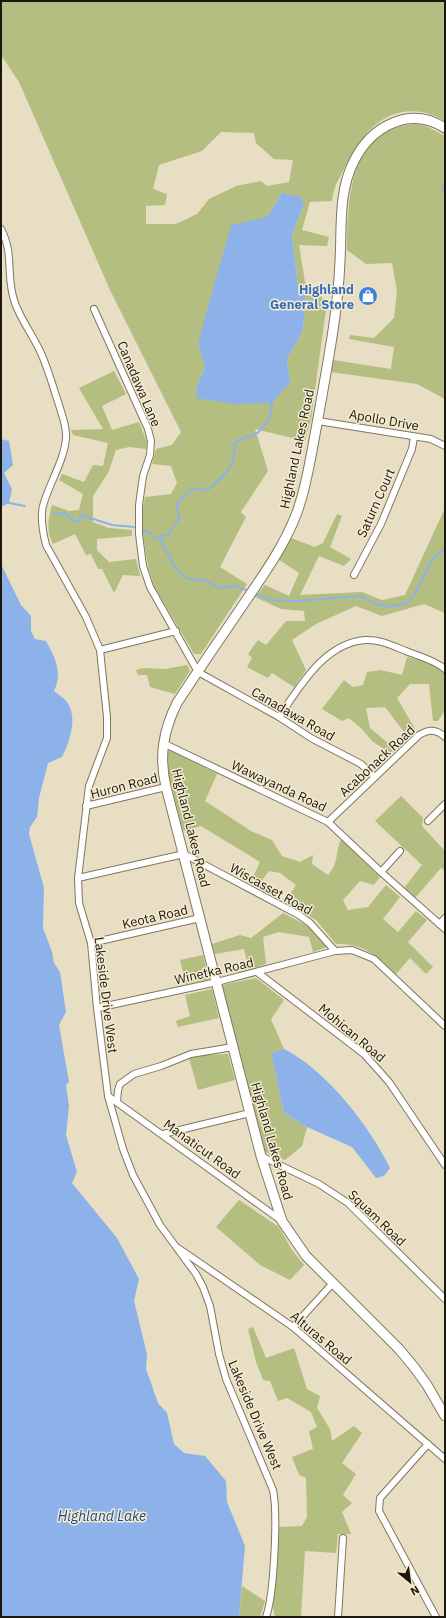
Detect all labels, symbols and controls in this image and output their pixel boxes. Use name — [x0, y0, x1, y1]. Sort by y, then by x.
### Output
place label: Highland General Store — [270, 281, 354, 313]
shop icon: Highland General Store — [357, 285, 379, 307]
street label: Canadawa Lane — [113, 339, 165, 429]
street label: Highland Lakes Road — [276, 388, 318, 510]
street label: Apollo Drive — [348, 405, 420, 435]
street label: Saturn Court — [353, 466, 399, 540]
street label: Canadawa Road — [248, 683, 338, 745]
street label: Acabonack Road — [336, 722, 418, 800]
street label: Wawayanda Road — [229, 756, 329, 816]
street label: Highland Lakes Road — [168, 767, 214, 889]
street label: Huron Road — [89, 769, 159, 803]
street label: Wiscasset Road — [227, 859, 315, 919]
street label: Keota Road — [121, 901, 189, 933]
street label: Lakeside Drive West — [90, 936, 122, 1054]
street label: Winetka Road — [173, 954, 255, 988]
street label: Mohican Road — [315, 1000, 389, 1066]
street label: Highland Lakes Road — [247, 1080, 297, 1202]
street label: Manaticut Road — [160, 1115, 244, 1183]
street label: Squam Road — [345, 1186, 409, 1250]
street label: Alturas Road — [287, 1307, 355, 1369]
street label: Lakeside Drive West — [224, 1358, 286, 1472]
water label: Highland Lake — [58, 1507, 146, 1525]
north arrow — [390, 1562, 430, 1602]
text: N — [408, 1583, 422, 1599]

